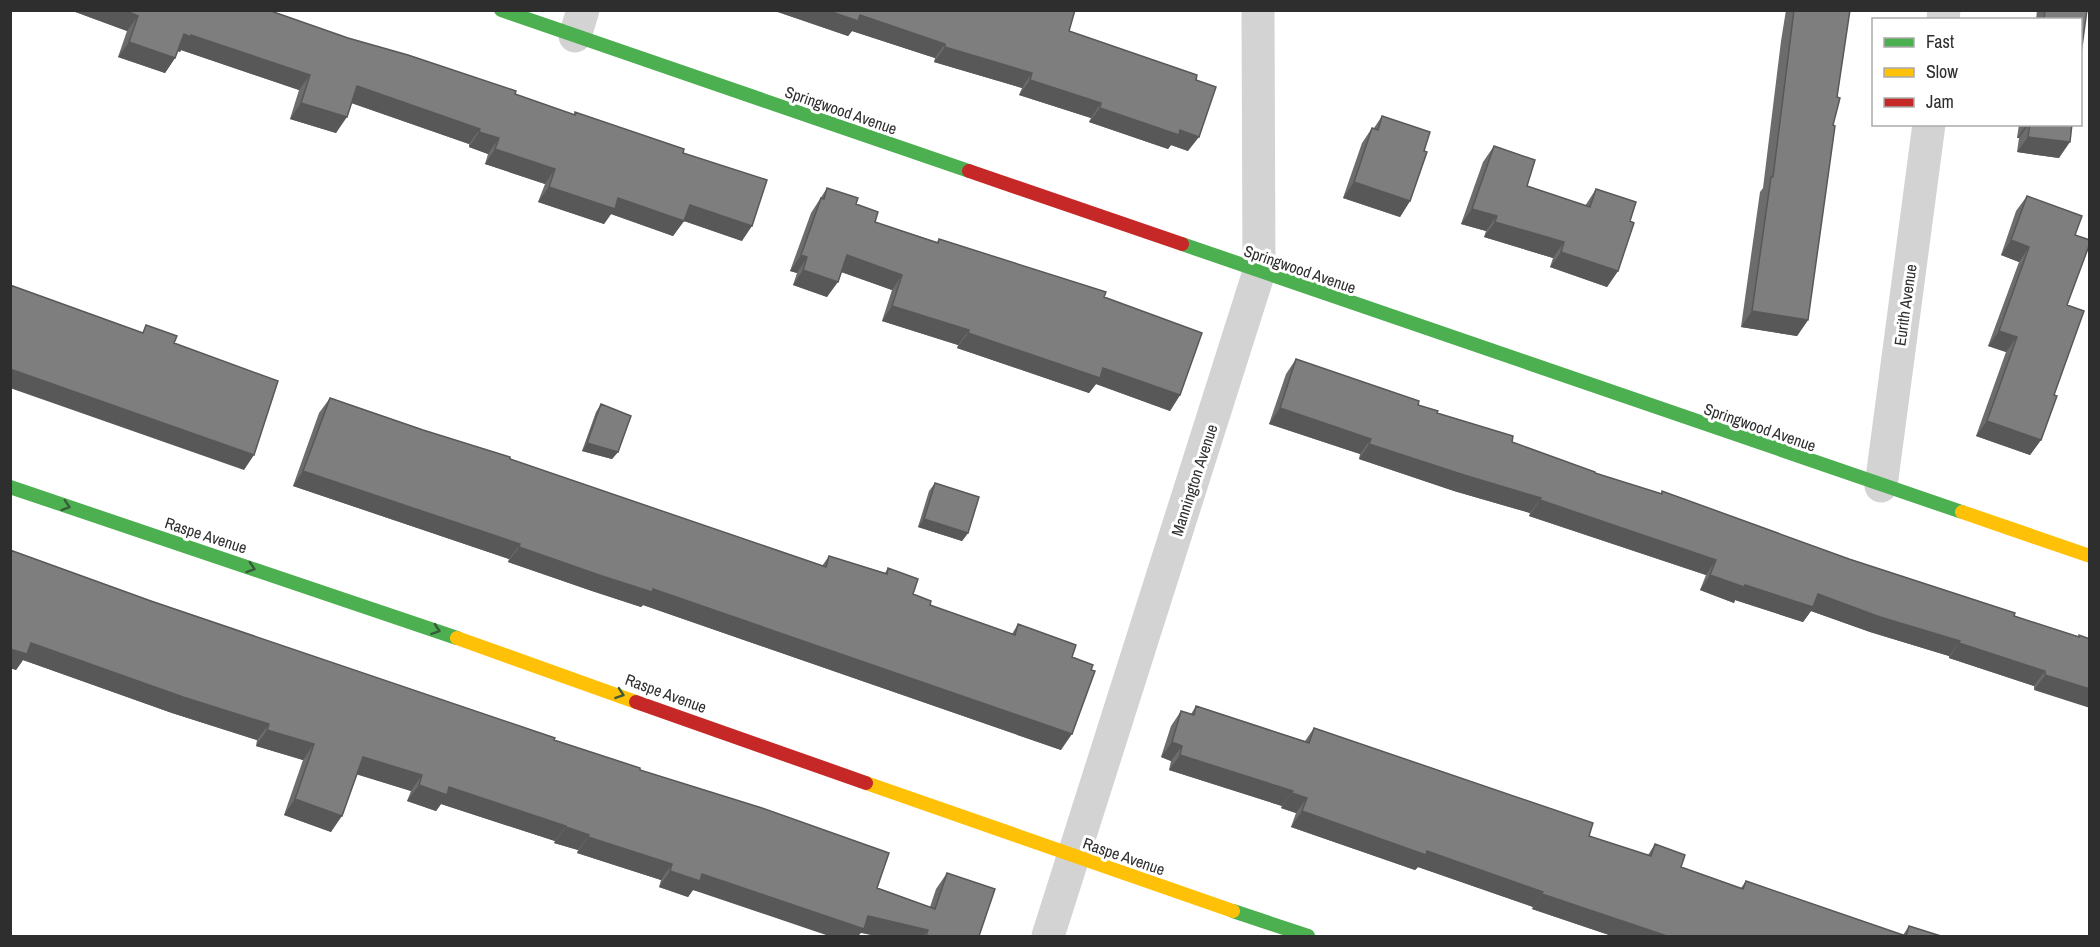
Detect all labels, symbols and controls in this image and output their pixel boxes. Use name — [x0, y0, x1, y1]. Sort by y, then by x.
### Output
legend — [1872, 18, 2082, 126]
text: Fast — [1926, 29, 1954, 54]
text: Slow — [1926, 59, 1958, 84]
street label: Springwood Avenue — [782, 81, 900, 139]
text: Jam — [1926, 89, 1954, 114]
street label: Springwood Avenue — [1241, 240, 1359, 298]
street label: Eurith Avenue — [1888, 263, 1922, 347]
street label: Springwood Avenue — [1701, 398, 1819, 456]
street label: Mannington Avenue — [1166, 421, 1222, 539]
one-way arrow — [60, 499, 71, 511]
street label: Raspe Avenue — [162, 511, 250, 559]
one-way arrow — [245, 560, 256, 573]
one-way arrow — [430, 623, 441, 635]
street label: Raspe Avenue — [622, 668, 710, 718]
one-way arrow — [614, 687, 625, 700]
street label: Raspe Avenue — [1080, 832, 1168, 880]

